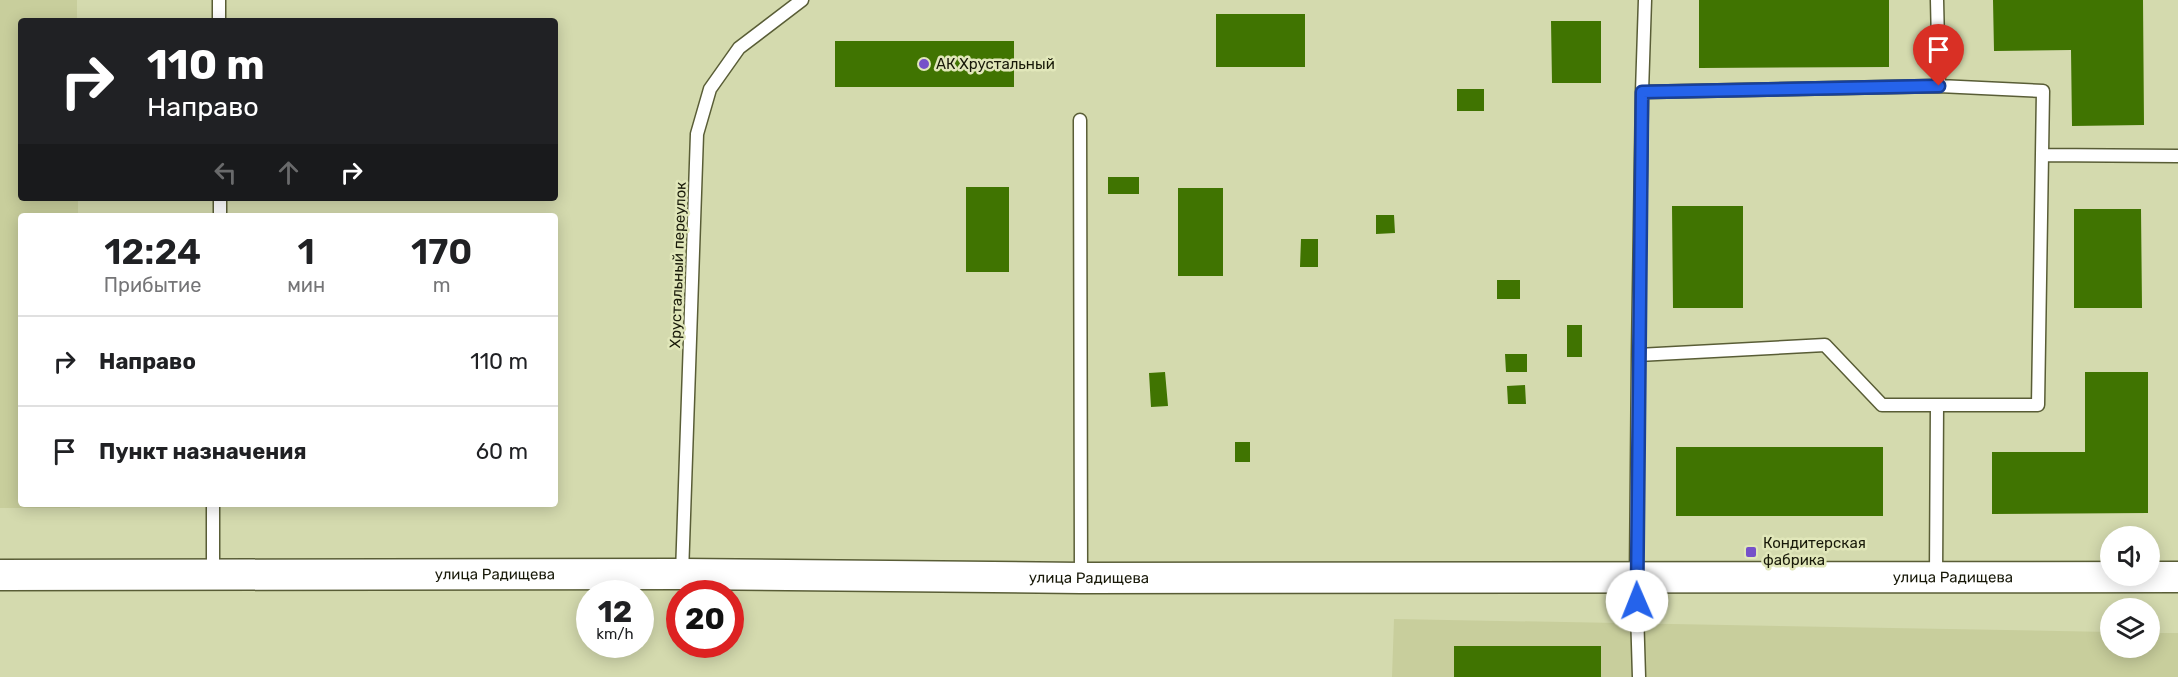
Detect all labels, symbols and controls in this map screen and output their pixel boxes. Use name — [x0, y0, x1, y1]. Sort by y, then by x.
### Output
pin — [1913, 24, 1964, 86]
icon: arrive — [1922, 33, 1955, 66]
text: 110 m — [147, 40, 265, 90]
icon: right — [48, 42, 126, 120]
place label: АК Хрустальный — [936, 55, 1055, 73]
marker: АК Хрустальный — [917, 57, 931, 71]
text: Направо — [147, 91, 259, 123]
icon: left — [209, 156, 242, 189]
icon: ahead — [272, 156, 305, 189]
icon: right — [335, 156, 368, 189]
street label: Хрустальный переулок — [666, 181, 690, 349]
text: 12:24 — [104, 230, 201, 273]
text: 1 — [298, 230, 315, 273]
text: 170 — [411, 230, 472, 273]
text: Прибытие — [104, 273, 201, 297]
text: мин — [287, 273, 325, 297]
text: m — [433, 273, 450, 297]
icon: right — [48, 345, 81, 378]
text: Направо — [99, 348, 196, 375]
text: 110 m — [470, 348, 528, 375]
icon: arrive — [48, 435, 81, 468]
text: Пункт назначения — [99, 438, 307, 465]
text: 60 m — [476, 438, 528, 465]
map controls — [2100, 526, 2160, 658]
button: sound — [2100, 526, 2160, 586]
place label: Кондитерская фабрика — [1763, 534, 1866, 569]
marker: Кондитерская фабрика — [1744, 545, 1758, 559]
street label: улица Радищева — [435, 565, 555, 583]
street label: улица Радищева — [1029, 568, 1149, 587]
street label: улица Радищева — [1893, 568, 2013, 586]
position arrow — [1605, 569, 1669, 633]
speed limit sign: 20 — [666, 580, 744, 658]
text: 12 — [598, 594, 632, 630]
button: layers — [2100, 598, 2160, 658]
text: km/h — [596, 625, 634, 643]

